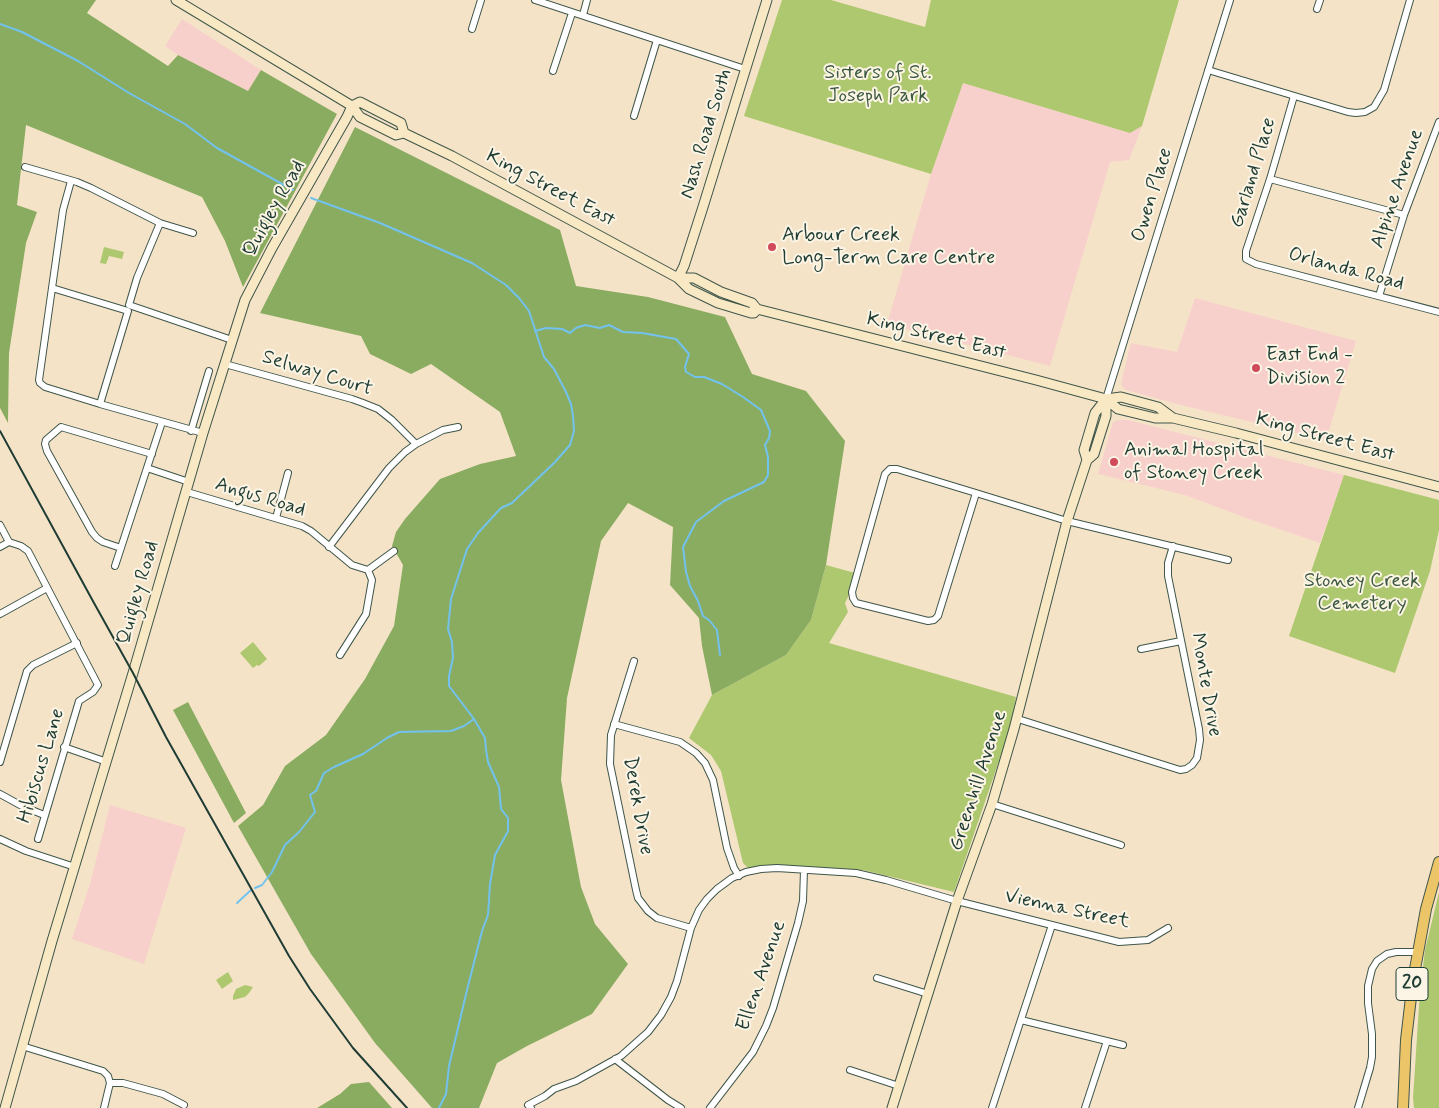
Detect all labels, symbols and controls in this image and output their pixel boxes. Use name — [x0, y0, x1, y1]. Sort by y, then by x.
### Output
park label: Sisters of St. Joseph Park — [824, 62, 932, 109]
street label: Nash Road South — [676, 66, 738, 202]
street label: Garland Place — [1226, 115, 1282, 231]
street label: Alpine Avenue — [1366, 126, 1430, 252]
street label: King Street East — [481, 145, 619, 233]
street label: Owen Place — [1127, 145, 1179, 245]
street label: Quigley Road — [239, 156, 311, 262]
place label: Arbour Creek Long-Term Care Centre — [782, 224, 995, 271]
marker: Arbour Creek Long-Term Care Centre — [766, 241, 778, 253]
street label: Orlanda Road — [1286, 243, 1406, 297]
street label: King Street East — [864, 308, 1008, 366]
place label: East End - Division 2 — [1266, 344, 1353, 391]
street label: Selway Court — [259, 346, 375, 402]
marker: East End - Division 2 — [1250, 362, 1262, 374]
street label: King Street East — [1253, 408, 1397, 468]
place label: Animal Hospital of Stoney Creek — [1124, 439, 1264, 486]
marker: Animal Hospital of Stoney Creek — [1108, 456, 1120, 468]
street label: Angus Road — [212, 473, 308, 523]
street label: Quigley Road — [113, 538, 165, 648]
park label: Stoney Creek Cemetery — [1304, 570, 1420, 617]
street label: Monte Drive — [1184, 631, 1226, 739]
street label: Hibiscus Lane — [13, 706, 71, 826]
street label: Greenhill Avenue — [945, 708, 1013, 854]
street label: Derek Drive — [617, 755, 657, 857]
street label: Vienna Street — [1002, 885, 1132, 935]
street label: Ellen Avenue — [732, 918, 792, 1034]
road number: 20 — [1396, 968, 1428, 1001]

